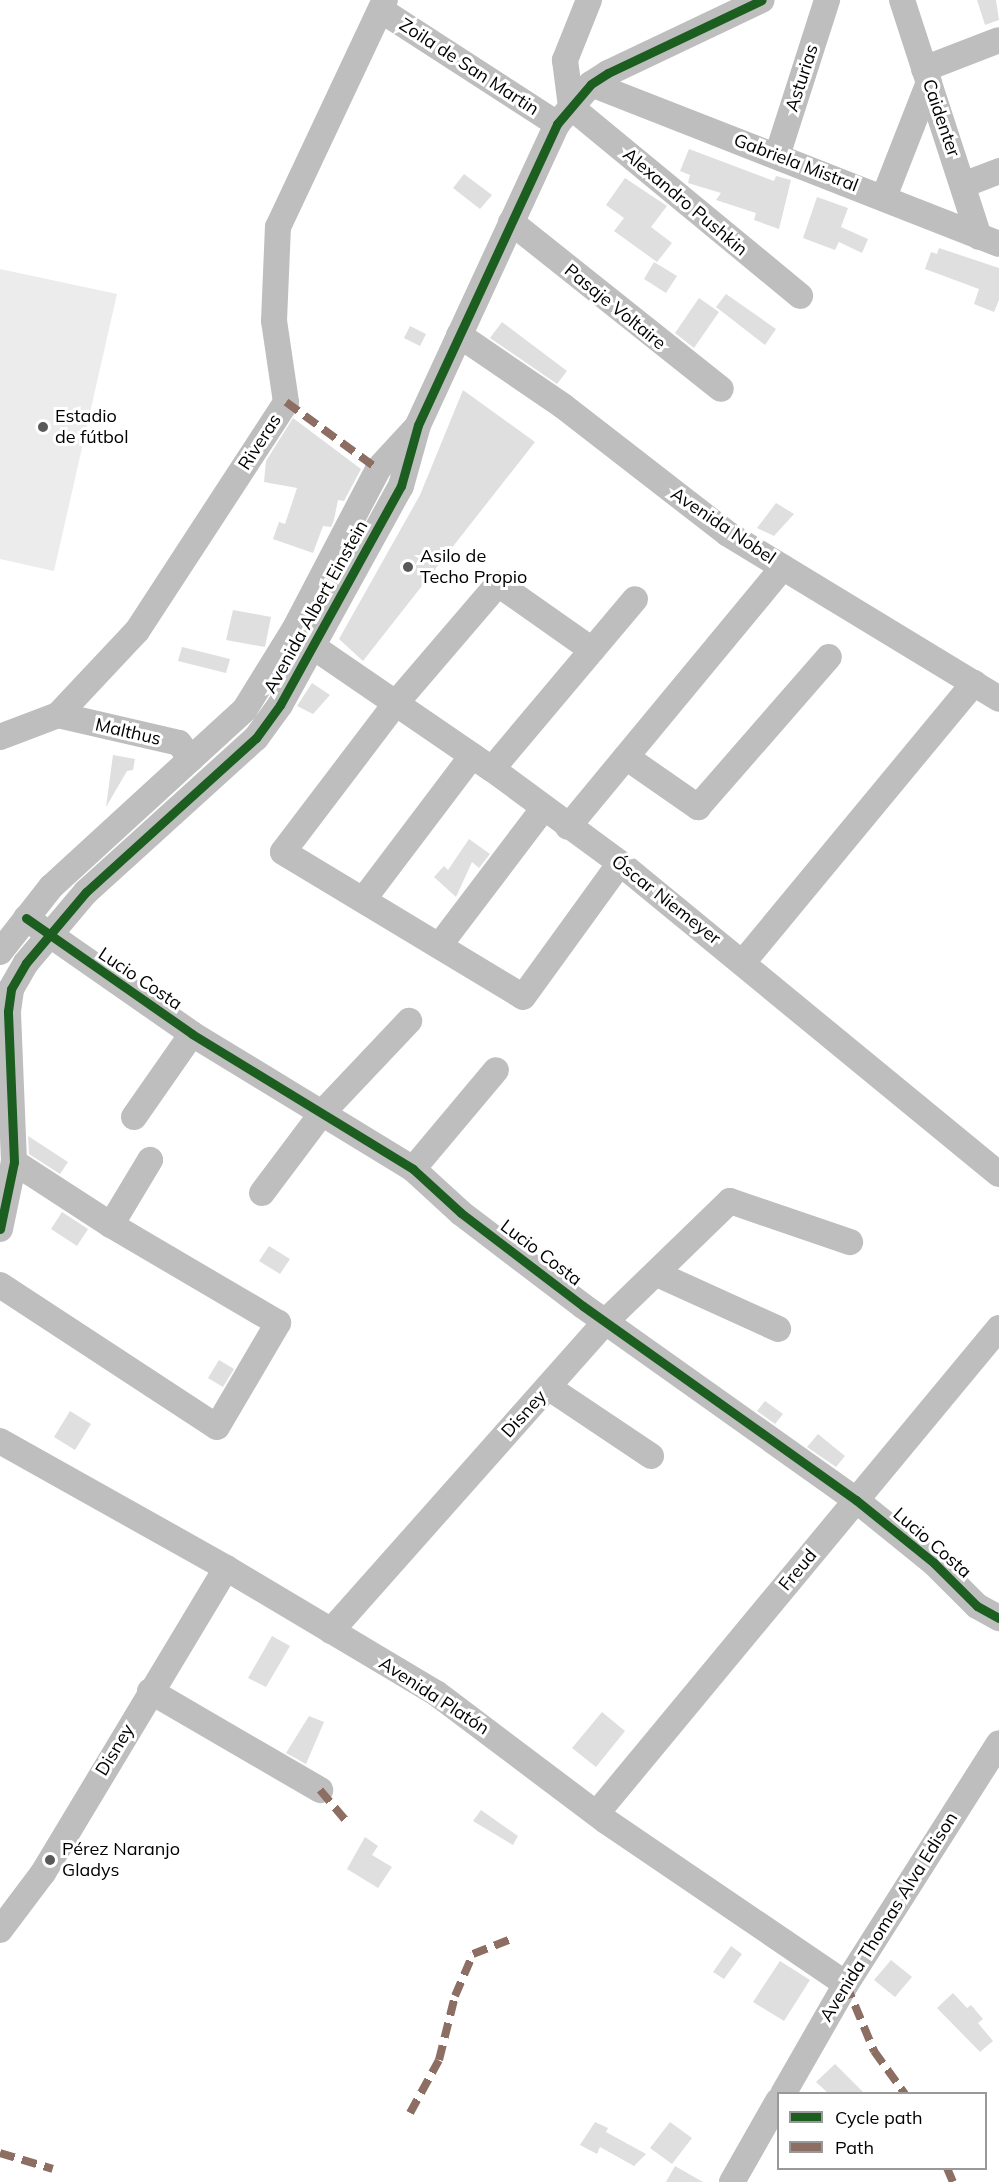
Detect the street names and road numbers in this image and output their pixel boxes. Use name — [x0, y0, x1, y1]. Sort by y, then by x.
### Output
street label: Zoila de San Martin — [395, 14, 543, 120]
street label: Asturias — [781, 42, 823, 114]
street label: Caidenter — [918, 76, 964, 160]
street label: Gabriela Mistral — [731, 129, 861, 197]
street label: Alexandro Pushkin — [618, 144, 752, 260]
street label: Pasaje Voltaire — [560, 260, 670, 354]
street label: Riveras — [234, 410, 286, 474]
street label: Avenida Nobel — [667, 483, 779, 569]
street label: Avenida Albert Einstein — [259, 517, 373, 697]
street label: Malthus — [93, 714, 163, 750]
street label: Óscar Niemeyer — [607, 851, 725, 949]
street label: Lucio Costa — [94, 943, 186, 1015]
street label: Lucio Costa — [496, 1215, 586, 1291]
street label: Disney — [497, 1386, 551, 1442]
street label: Lucio Costa — [889, 1503, 975, 1583]
street label: Freud — [775, 1545, 821, 1595]
street label: Avenida Platón — [375, 1652, 493, 1740]
street label: Disney — [91, 1720, 139, 1780]
street label: Avenida Thomas Alva Edison — [816, 1808, 962, 2026]

